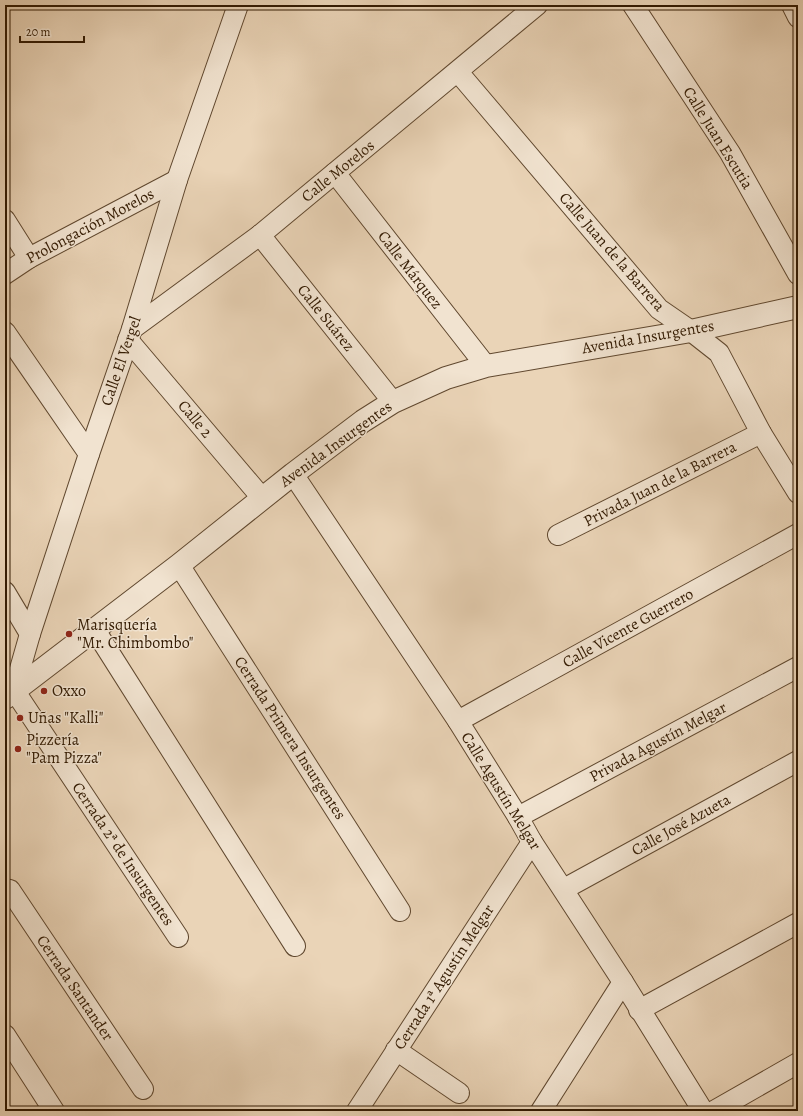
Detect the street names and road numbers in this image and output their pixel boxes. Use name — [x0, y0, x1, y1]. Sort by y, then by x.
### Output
street label: Calle Juan Escutia — [678, 83, 759, 194]
street label: Calle Morelos — [297, 135, 379, 207]
street label: Prolongación Morelos — [22, 183, 158, 269]
street label: Calle Juan de la Barrera — [554, 188, 670, 317]
street label: Calle Márquez — [372, 226, 448, 314]
street label: Calle Suárez — [292, 280, 360, 356]
street label: Calle El Vergel — [95, 313, 147, 409]
street label: Avenida Insurgentes — [579, 315, 716, 360]
street label: Calle 2 — [173, 395, 218, 443]
street label: Avenida Insurgentes — [275, 396, 397, 493]
street label: Privada Juan de la Barrera — [580, 436, 741, 532]
street label: Calle Vicente Guerrero — [558, 583, 698, 673]
street label: Cerrada Primera Insurgentes — [229, 652, 351, 824]
street label: Privada Agustín Melgar — [585, 696, 731, 788]
street label: Calle Agustín Melgar — [456, 728, 546, 854]
street label: Cerrada 2ª de Insurgentes — [67, 778, 179, 930]
street label: Calle José Azueta — [627, 788, 735, 861]
street label: Cerrada 1ª Agustín Melgar — [389, 900, 499, 1054]
street label: Cerrada Santander — [31, 931, 119, 1045]

